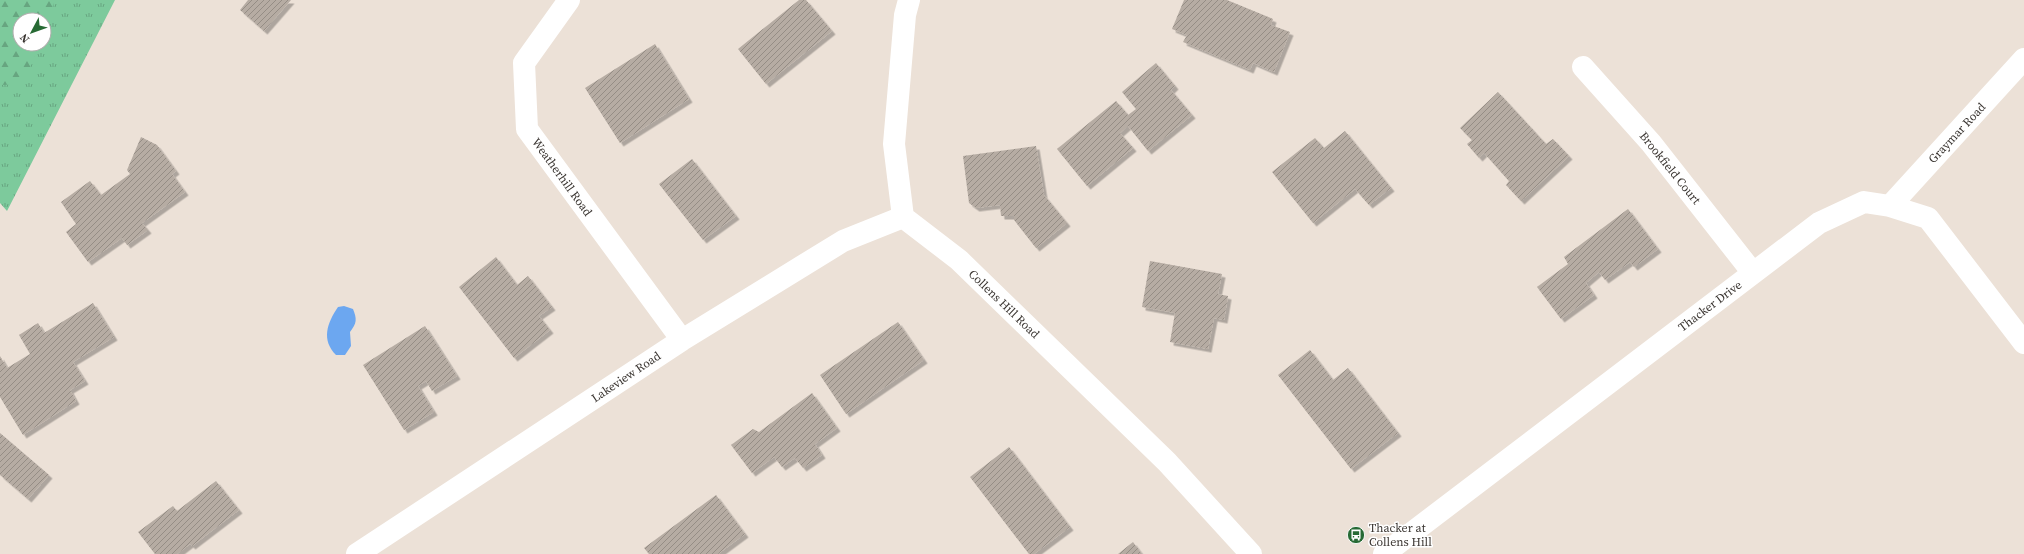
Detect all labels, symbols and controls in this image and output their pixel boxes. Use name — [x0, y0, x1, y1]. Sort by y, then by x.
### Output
north arrow — [12, 12, 52, 52]
text: N — [17, 30, 33, 46]
street label: Graymar Road — [1925, 99, 1989, 167]
street label: Brookfield Court — [1636, 128, 1704, 208]
street label: Weatherhill Road — [528, 135, 596, 219]
street label: Collens Hill Road — [965, 266, 1043, 342]
street label: Thacker Drive — [1675, 277, 1745, 335]
street label: Lakeview Road — [588, 348, 664, 406]
place label: Thacker at Collens Hill — [1369, 520, 1432, 550]
bus stop icon: Thacker at Collens Hill — [1346, 525, 1366, 545]

